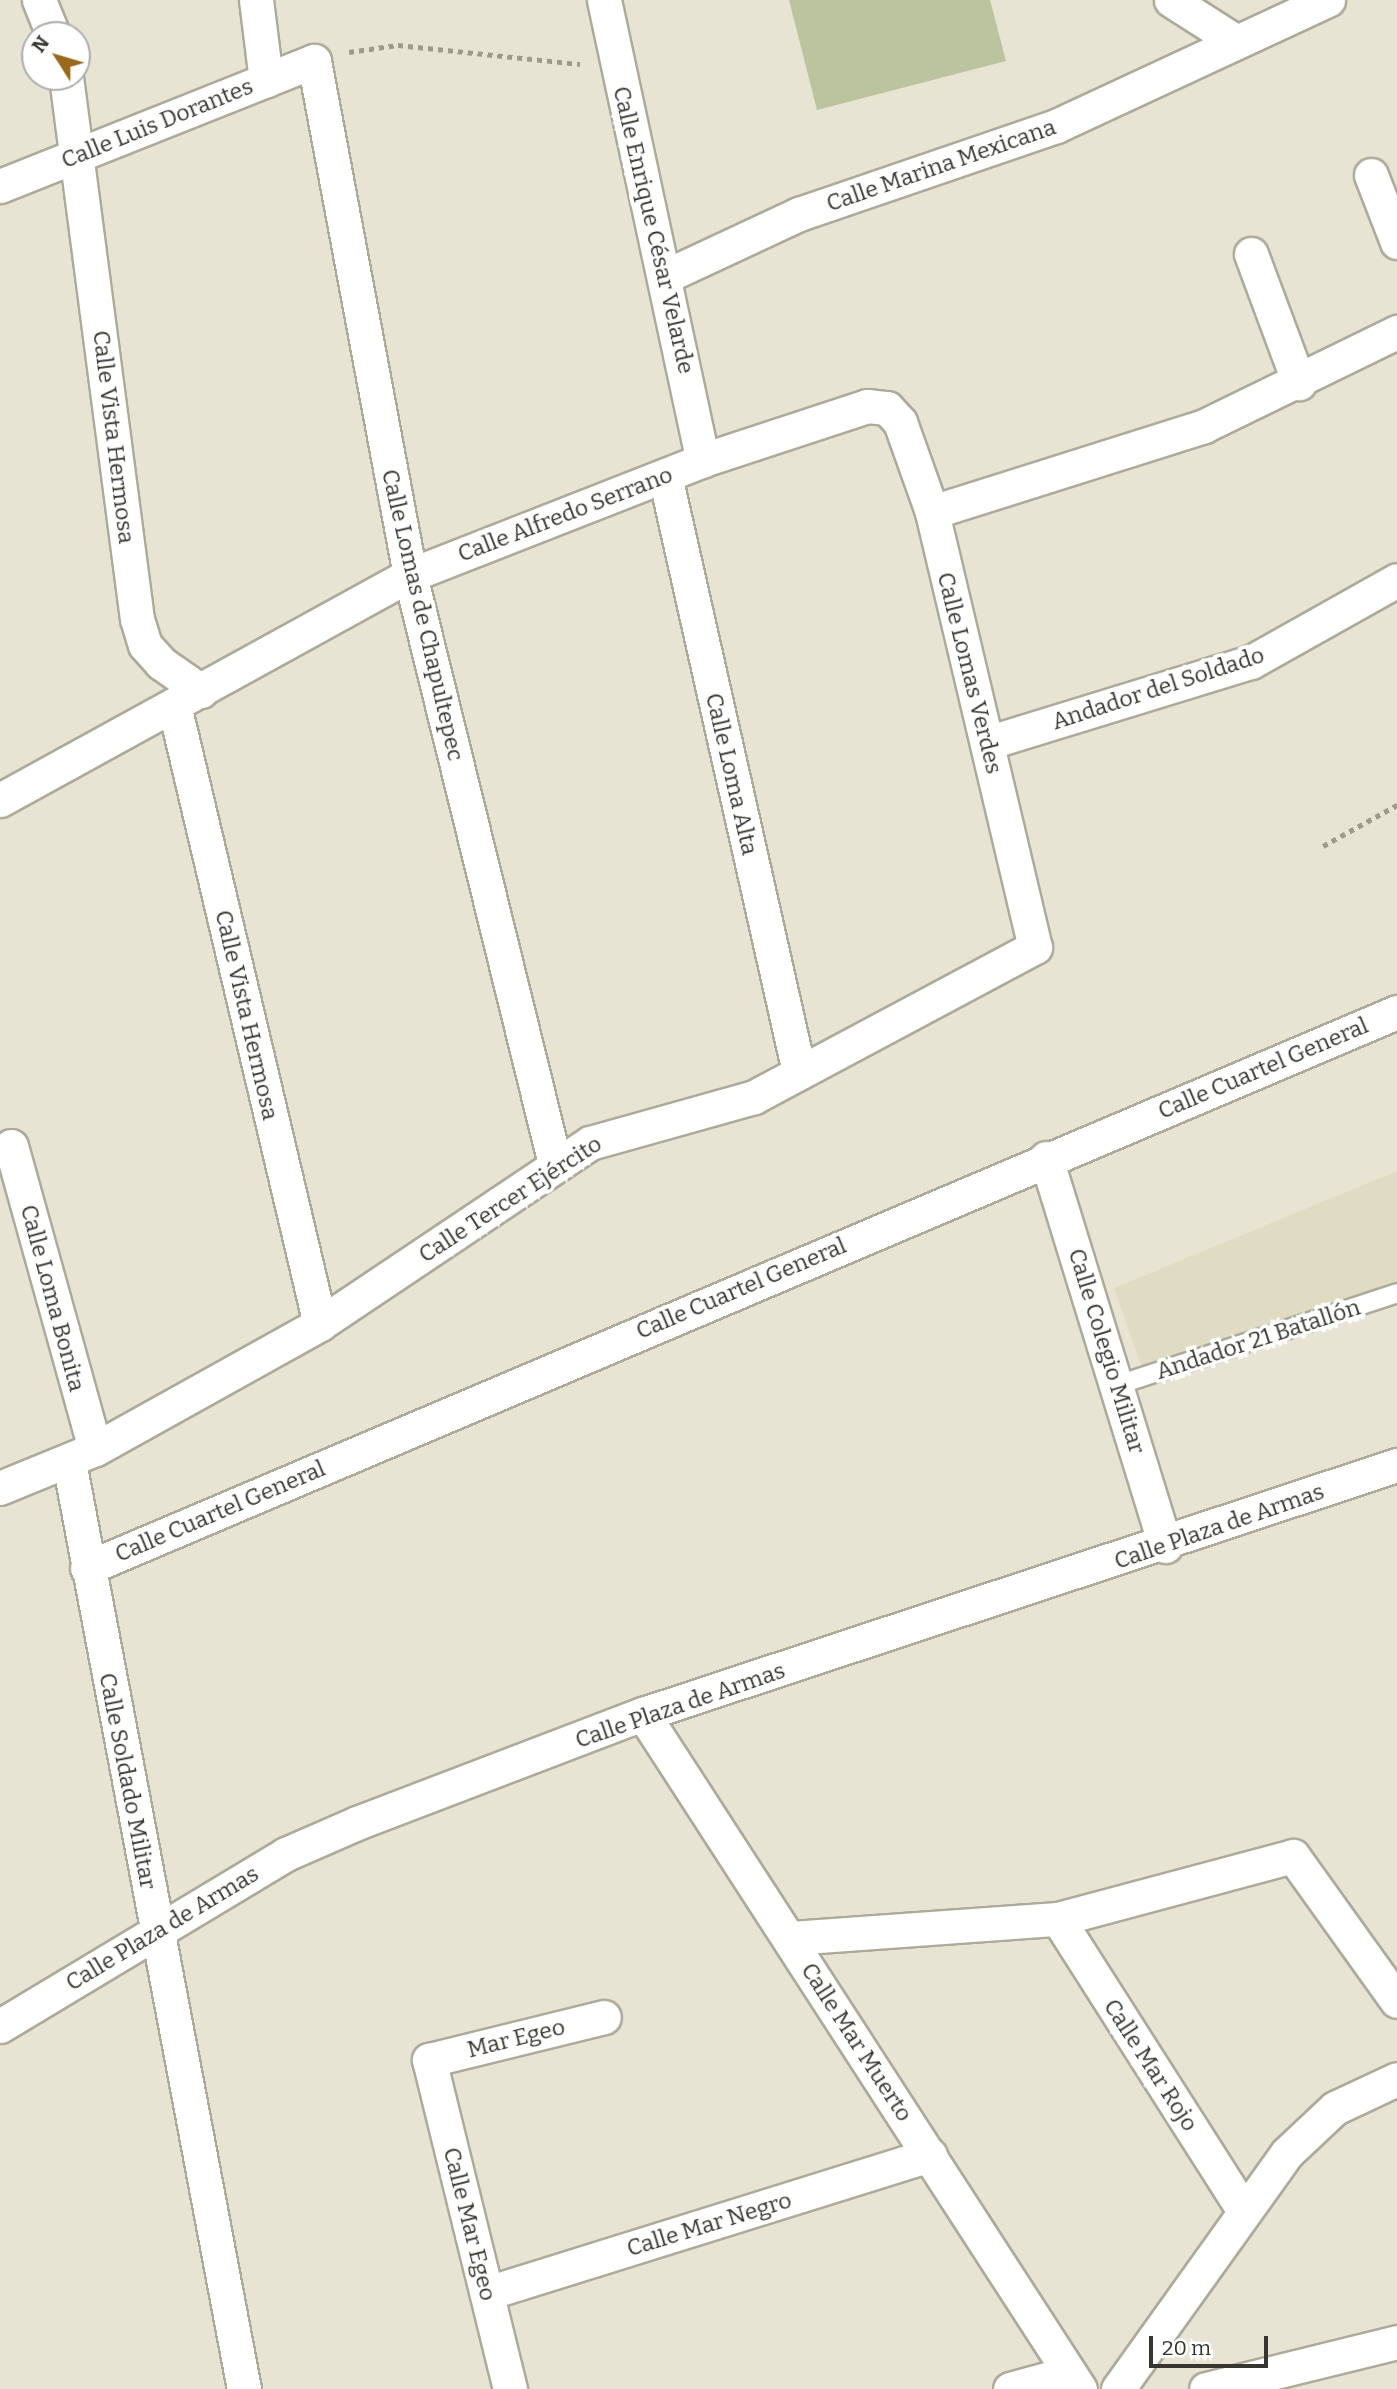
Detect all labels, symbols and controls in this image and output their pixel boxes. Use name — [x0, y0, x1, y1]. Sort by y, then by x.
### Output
north arrow — [21, 21, 91, 91]
text: N — [27, 31, 54, 57]
street label: Calle Luis Dorantes — [57, 72, 257, 174]
street label: Calle Enrique César Velarde — [607, 84, 701, 376]
street label: Calle Marina Mexicana — [823, 113, 1059, 217]
street label: Calle Vista Hermosa — [87, 329, 141, 545]
street label: Calle Alfredo Serrano — [454, 460, 676, 568]
street label: Calle Lomas de Chapultepec — [376, 467, 470, 763]
street label: Calle Lomas Verdes — [932, 569, 1008, 777]
street label: Andador del Soldado — [1048, 641, 1268, 735]
street label: Calle Loma Alta — [700, 690, 764, 858]
street label: Calle Vista Hermosa — [209, 907, 285, 1123]
street label: Calle Cuartel General — [1154, 1011, 1372, 1125]
street label: Calle Tercer Ejército — [413, 1130, 607, 1268]
street label: Calle Loma Bonita — [15, 1202, 91, 1394]
street label: Calle Cuartel General — [632, 1231, 850, 1345]
street label: Calle Colegio Militar — [1063, 1245, 1151, 1457]
street label: Andador 21 Batallón — [1152, 1293, 1364, 1385]
street label: Calle Cuartel General — [111, 1454, 329, 1568]
street label: Calle Plaza de Armas — [1111, 1477, 1327, 1575]
street label: Calle Plaza de Armas — [572, 1656, 788, 1754]
street label: Calle Soldado Militar — [93, 1671, 163, 1891]
street label: Calle Plaza de Armas — [61, 1860, 263, 1996]
street label: Calle Mar Muerto — [795, 1958, 919, 2126]
street label: Calle Mar Rojo — [1098, 1994, 1204, 2136]
street label: Mar Egeo — [464, 2013, 568, 2063]
street label: Calle Mar Egeo — [438, 2144, 502, 2304]
street label: Calle Mar Negro — [623, 2186, 795, 2262]
scale bar — [1152, 2322, 1271, 2366]
text: 20 m — [1162, 2335, 1211, 2361]

